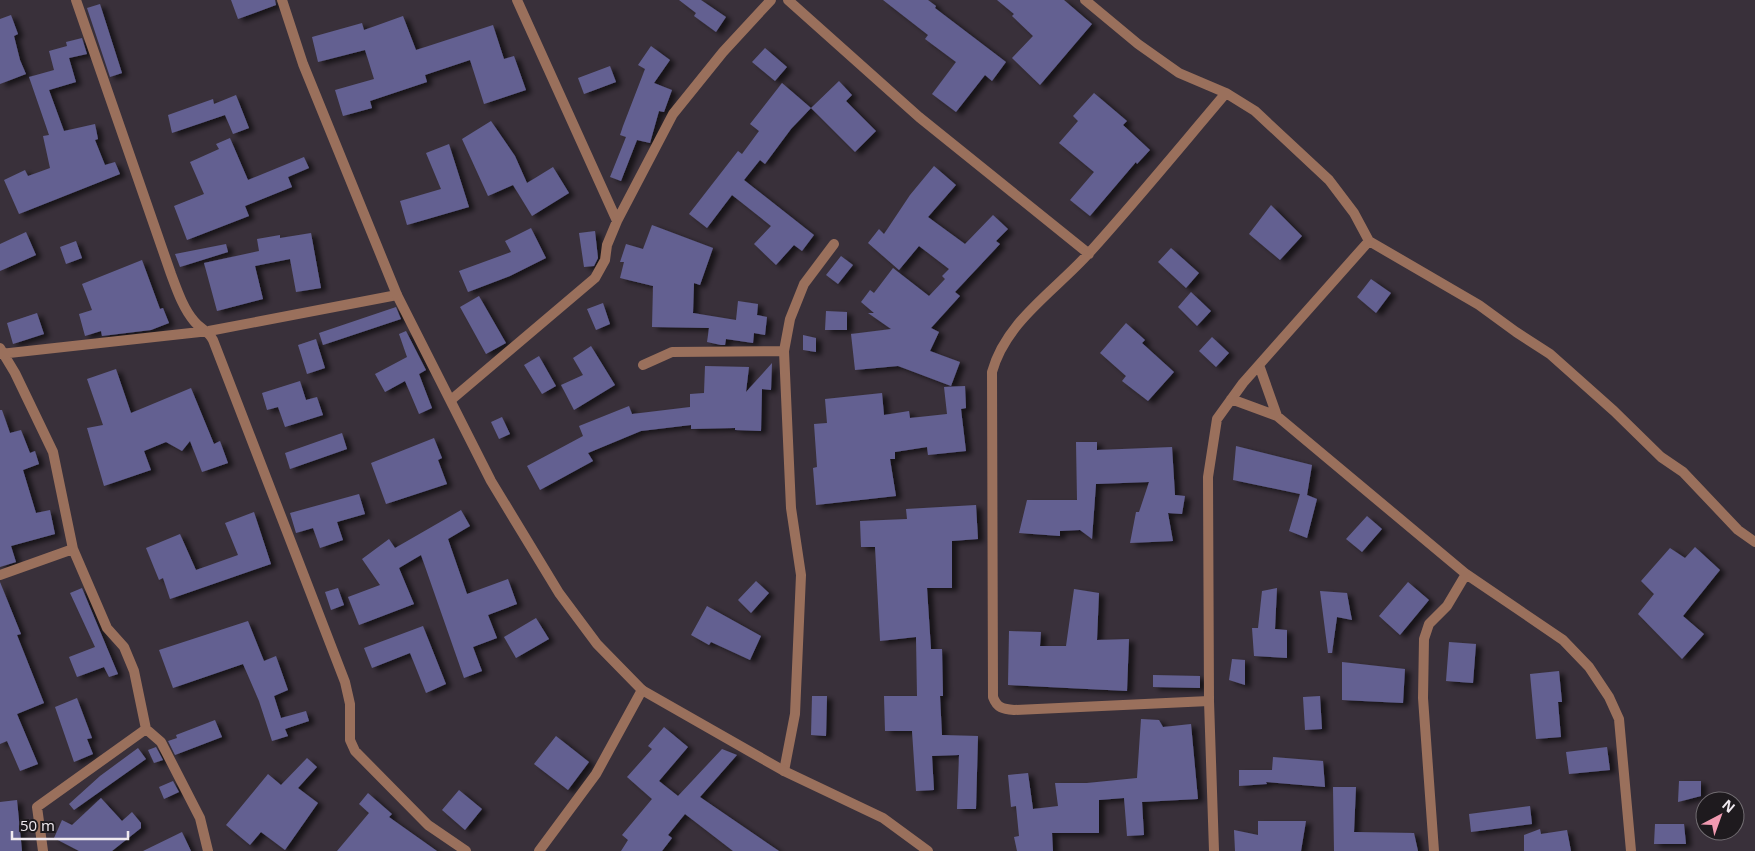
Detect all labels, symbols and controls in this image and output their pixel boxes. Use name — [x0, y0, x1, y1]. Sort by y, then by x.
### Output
north arrow — [1695, 791, 1745, 841]
text: N — [1718, 795, 1739, 817]
scale bar — [12, 808, 129, 840]
text: 50 m — [20, 815, 55, 835]

